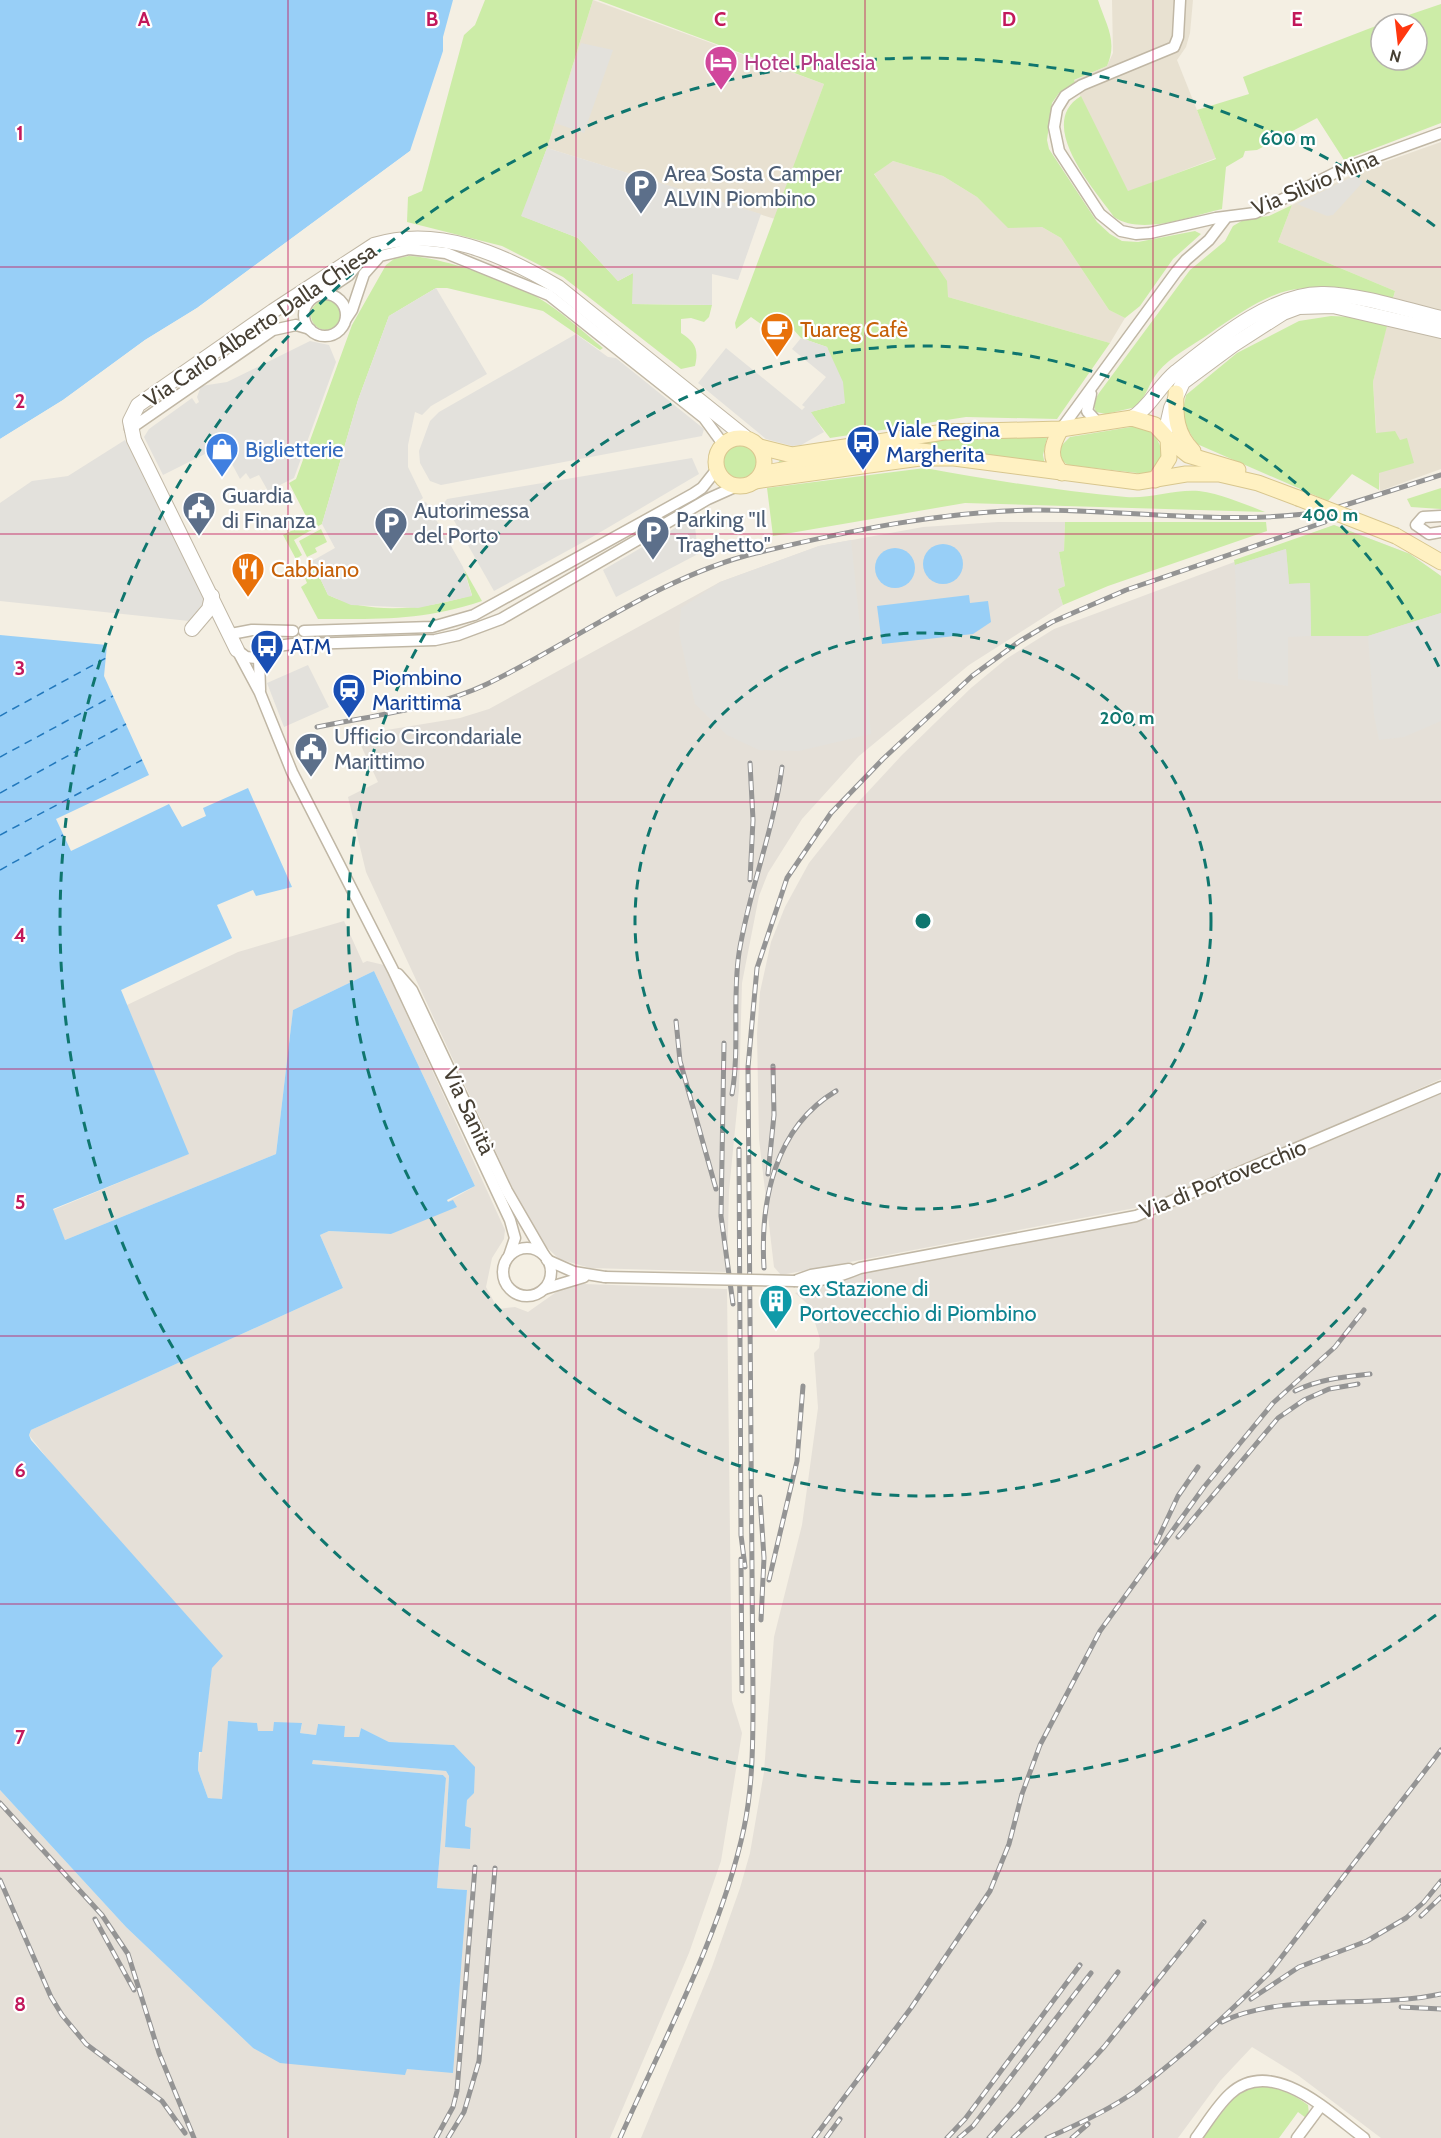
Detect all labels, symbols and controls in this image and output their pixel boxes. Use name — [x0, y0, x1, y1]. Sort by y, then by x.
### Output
text: A — [138, 7, 151, 31]
text: B — [426, 7, 438, 31]
text: C — [714, 7, 726, 31]
text: D — [1002, 7, 1016, 31]
text: E — [1291, 7, 1303, 31]
north arrow — [1369, 12, 1429, 72]
hotel icon: Hotel Phalesia — [703, 44, 739, 91]
text: N — [1388, 45, 1403, 67]
place label: Hotel Phalesia — [744, 49, 876, 76]
text: 1 — [16, 121, 24, 145]
text: 600 m — [1260, 128, 1316, 150]
street label: Via Silvio Mina — [1248, 144, 1383, 222]
place label: Area Sosta Camper ALVIN Piombino — [664, 160, 842, 212]
parking icon: Area Sosta Camper ALVIN Piombino — [623, 168, 659, 215]
street label: Via Carlo Alberto Dalla Chiesa — [139, 237, 382, 413]
cafe icon: Tuareg Cafè — [759, 311, 795, 358]
place label: Tuareg Cafè — [800, 316, 908, 343]
text: 2 — [15, 389, 25, 413]
place label: Viale Regina Margherita — [886, 416, 1000, 468]
bus stop icon: Viale Regina Margherita — [845, 424, 881, 471]
shop icon: Biglietterie — [204, 431, 240, 478]
place label: Biglietterie — [245, 436, 344, 463]
place label: Guardia di Finanza — [222, 482, 316, 534]
public building icon: Guardia di Finanza — [181, 490, 217, 537]
place label: Autorimessa del Porto — [414, 497, 530, 549]
text: 400 m — [1302, 504, 1358, 526]
parking icon: Autorimessa del Porto — [373, 505, 409, 552]
place label: Parking "Il Traghetto" — [676, 506, 771, 558]
parking icon: Parking "Il Traghetto" — [635, 514, 671, 561]
restaurant icon: Cabbiano — [230, 551, 266, 598]
place label: Cabbiano — [271, 556, 359, 583]
bus stop icon: ATM — [249, 628, 285, 675]
place label: ATM — [290, 633, 331, 660]
text: 3 — [15, 656, 25, 680]
place label: Piombino Marittima — [372, 664, 462, 716]
station icon: Piombino Marittima — [331, 672, 367, 719]
text: 200 m — [1100, 707, 1154, 729]
place label: Ufficio Circondariale Marittimo — [334, 723, 522, 775]
public building icon: Ufficio Circondariale Marittimo — [293, 731, 329, 778]
centre of rings — [913, 911, 933, 931]
text: 4 — [14, 923, 26, 947]
street label: Via Sanità — [437, 1063, 501, 1159]
street label: Via di Portovecchio — [1136, 1133, 1310, 1225]
text: 5 — [15, 1190, 25, 1214]
place label: ex Stazione di Portovecchio di Piombino — [799, 1275, 1037, 1327]
building icon: ex Stazione di Portovecchio di Piombino — [758, 1283, 794, 1330]
text: 6 — [14, 1458, 26, 1482]
text: 7 — [15, 1725, 26, 1749]
text: 8 — [14, 1992, 26, 2016]

